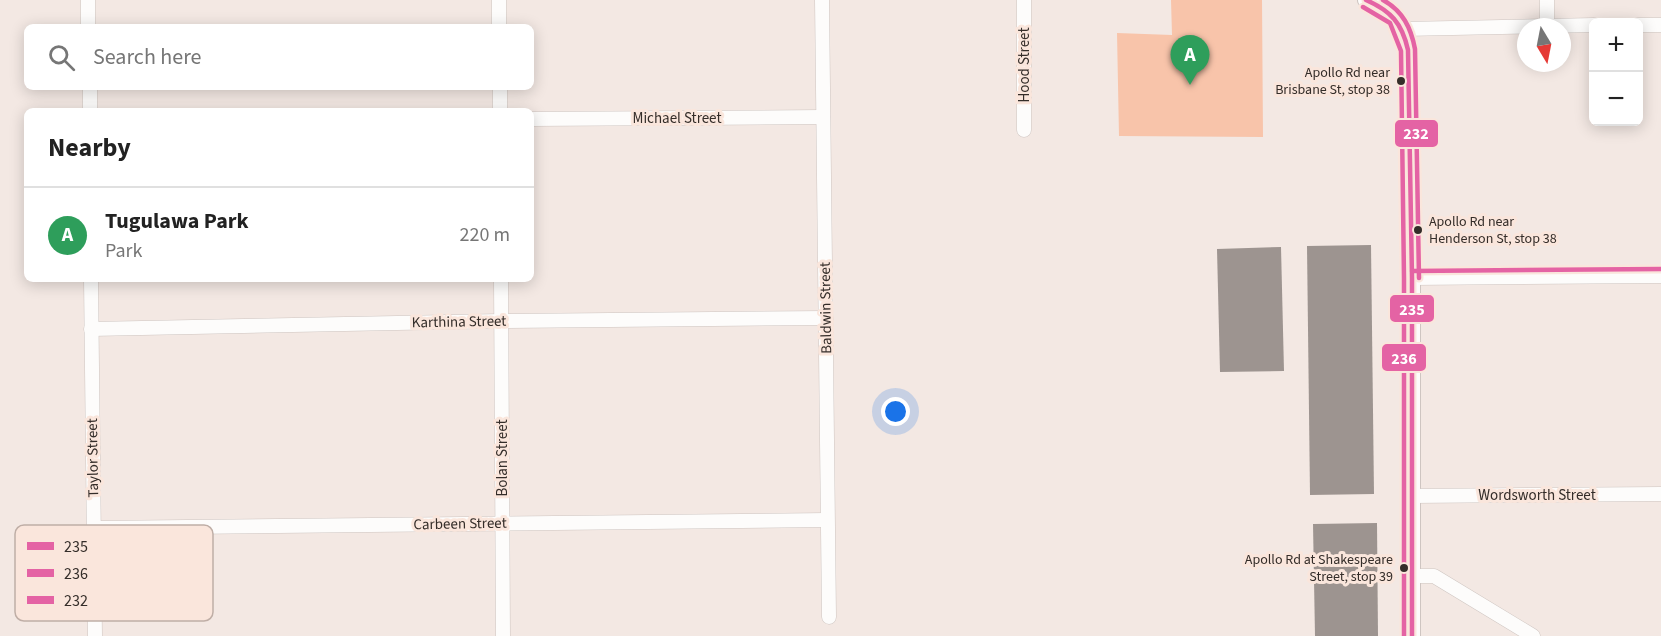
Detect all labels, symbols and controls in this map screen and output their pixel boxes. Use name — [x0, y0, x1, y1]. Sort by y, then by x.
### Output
north arrow — [1517, 18, 1571, 72]
map controls — [1589, 18, 1643, 126]
button: + — [1589, 18, 1643, 72]
search box — [24, 24, 534, 90]
street label: Hood Street — [1014, 28, 1035, 102]
pin: A — [1170, 36, 1210, 85]
icon: search — [45, 41, 78, 74]
text: Search here — [93, 41, 201, 73]
place label: Apollo Rd near Brisbane St, stop 38 — [1275, 63, 1390, 100]
button: − — [1589, 72, 1643, 126]
marker: Apollo Rd near Brisbane St, stop 38 — [1395, 75, 1407, 87]
street label: Michael Street — [632, 108, 722, 129]
line badge: 232 — [1394, 119, 1439, 148]
text: 232 — [1403, 123, 1429, 145]
text: Nearby — [48, 129, 131, 166]
text: Tugulawa Park — [105, 205, 249, 237]
place label: Apollo Rd near Henderson St, stop 38 — [1429, 212, 1557, 249]
text: A — [62, 221, 73, 249]
text: 220 m — [460, 221, 510, 249]
marker: Apollo Rd near Henderson St, stop 38 — [1412, 224, 1424, 236]
text: Park — [105, 237, 142, 265]
street label: Baldwin Street — [815, 262, 837, 354]
line badge: 235 — [1389, 294, 1435, 323]
text: 235 — [1399, 299, 1425, 321]
street label: Karthina Street — [411, 311, 507, 333]
line badge: 236 — [1381, 343, 1427, 372]
text: 236 — [1391, 348, 1417, 370]
your location — [881, 397, 910, 426]
street label: Taylor Street — [82, 418, 104, 498]
street label: Bolan Street — [492, 419, 513, 497]
street label: Wordsworth Street — [1478, 485, 1596, 506]
street label: Carbeen Street — [413, 513, 507, 535]
legend — [15, 525, 213, 621]
text: 235 — [64, 536, 88, 558]
place label: Apollo Rd at Shakespeare Street, stop 39 — [1245, 550, 1393, 587]
marker: Apollo Rd at Shakespeare Street, stop 39 — [1398, 562, 1410, 574]
text: 236 — [64, 563, 88, 585]
text: 232 — [64, 590, 88, 612]

